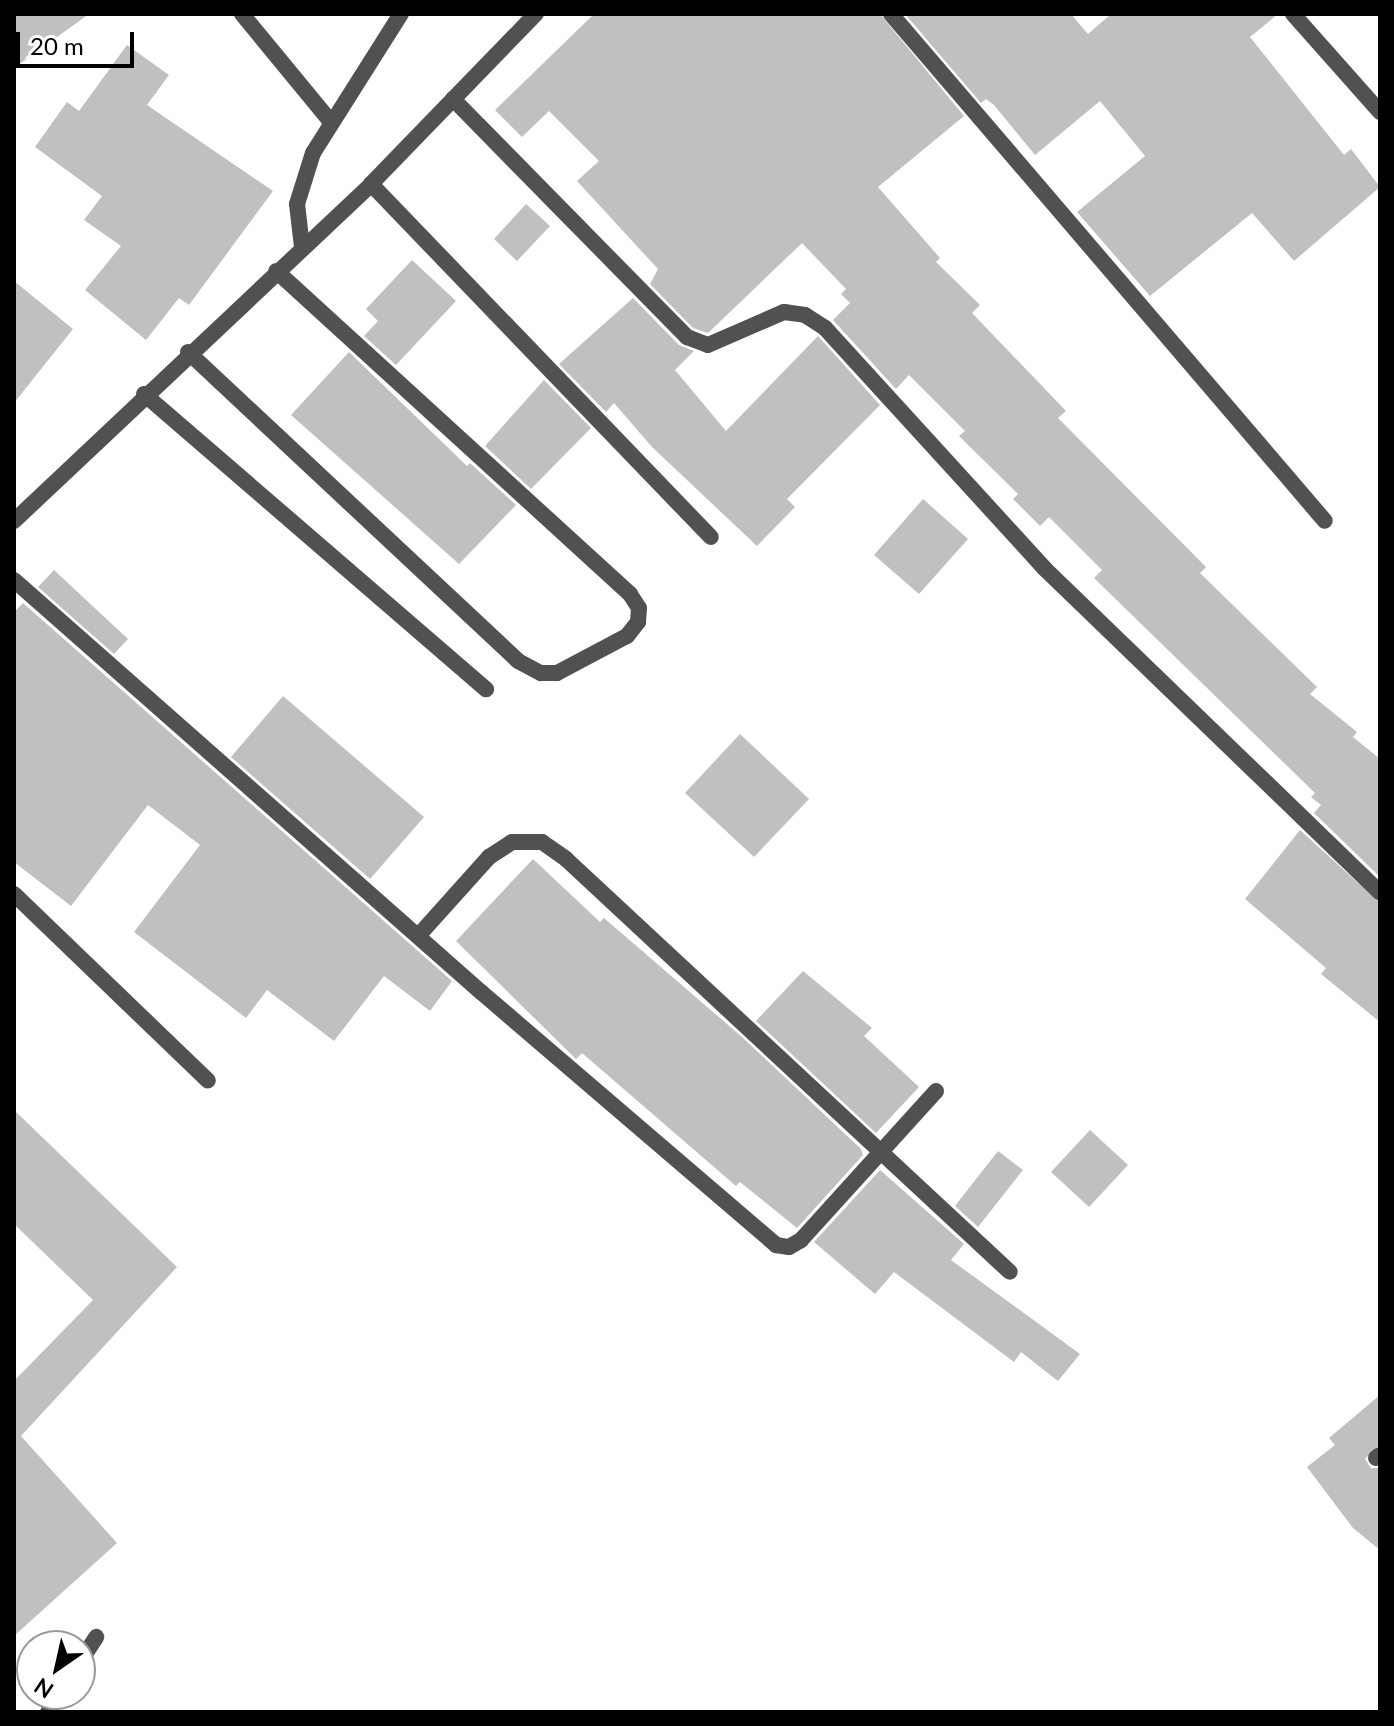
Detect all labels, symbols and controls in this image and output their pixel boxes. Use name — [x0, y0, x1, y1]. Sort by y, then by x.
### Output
scale bar — [20, 16, 138, 66]
text: 20 m — [30, 31, 84, 60]
north arrow — [16, 1630, 96, 1710]
text: N — [29, 1673, 58, 1705]

